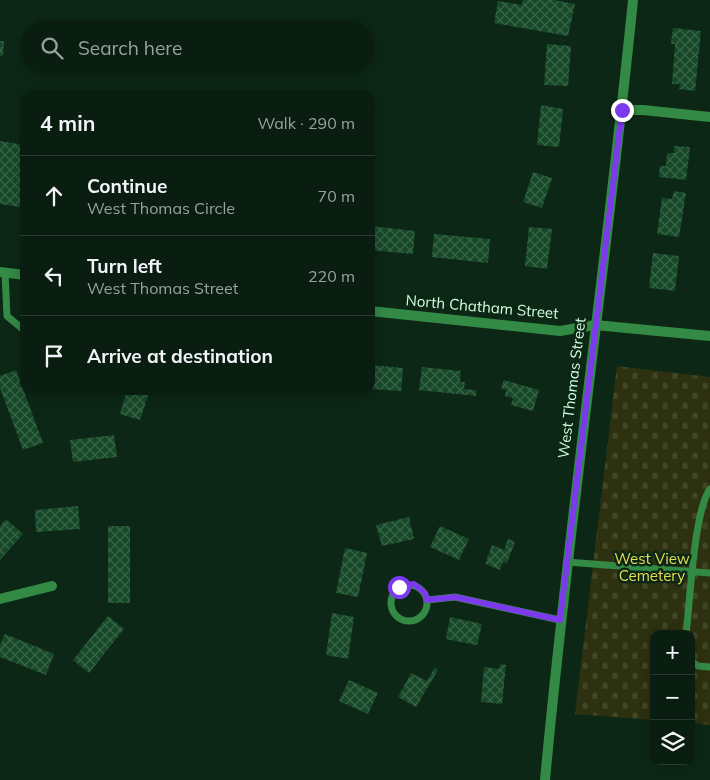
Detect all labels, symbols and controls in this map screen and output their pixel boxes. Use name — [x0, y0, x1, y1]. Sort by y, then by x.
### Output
search box — [20, 20, 375, 75]
icon: search — [38, 34, 66, 62]
text: Search here — [78, 36, 182, 60]
route end — [611, 99, 634, 122]
text: 4 min — [40, 110, 95, 136]
text: Walk · 290 m — [257, 113, 355, 133]
text: Continue — [87, 174, 167, 198]
icon: ahead — [40, 182, 68, 210]
text: 70 m — [318, 186, 355, 206]
text: West Thomas Circle — [87, 198, 235, 218]
text: Turn left — [87, 254, 162, 278]
icon: left — [40, 262, 68, 290]
text: 220 m — [308, 266, 355, 286]
text: West Thomas Street — [87, 278, 238, 298]
street label: North Chatham Street — [405, 290, 559, 323]
street label: West Thomas Street — [553, 316, 590, 460]
icon: arrive — [40, 342, 68, 370]
text: Arrive at destination — [87, 344, 273, 368]
park label: West View Cemetery — [614, 549, 690, 585]
route start — [388, 576, 411, 599]
map controls — [650, 630, 695, 765]
button: + — [650, 630, 695, 675]
button: − — [650, 675, 695, 720]
button: layers — [650, 720, 695, 765]

